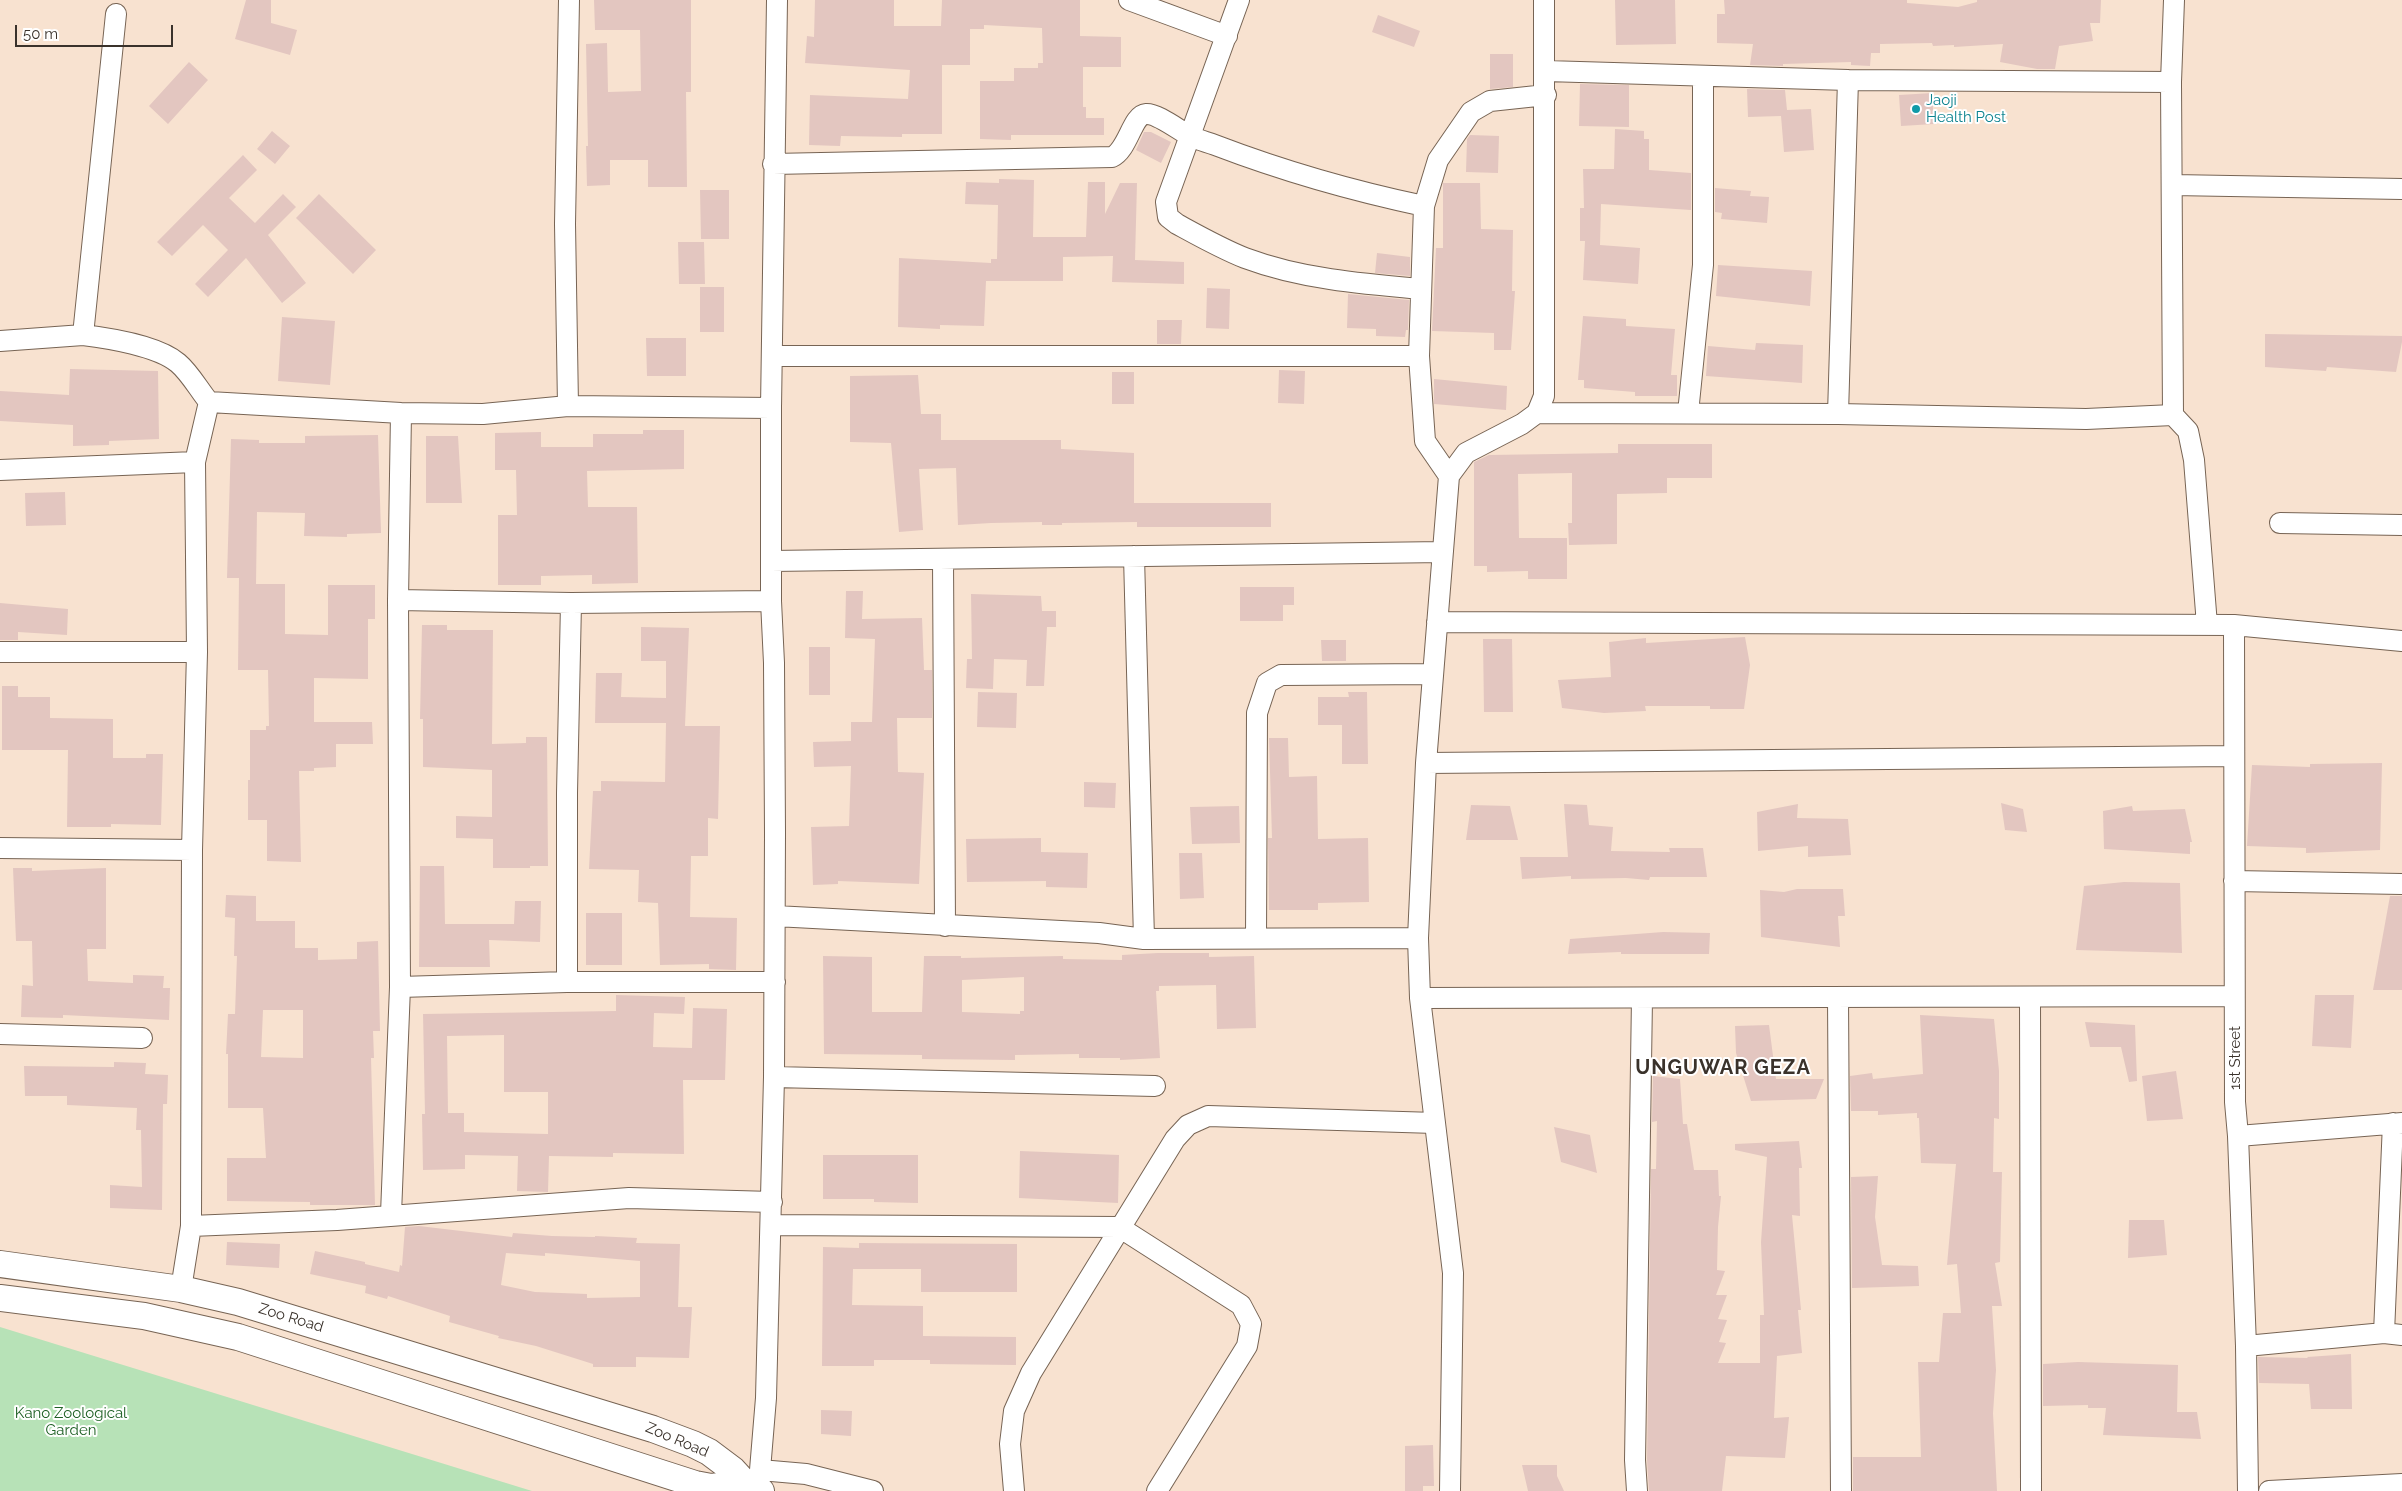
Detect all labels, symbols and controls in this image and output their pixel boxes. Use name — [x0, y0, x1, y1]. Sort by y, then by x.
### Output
scale bar — [18, 15, 175, 47]
text: 50 m — [23, 25, 58, 43]
place label: Jaoji Health Post — [1926, 91, 2006, 126]
marker: Jaoji Health Post — [1910, 103, 1922, 115]
street label: 1st Street — [2226, 1026, 2244, 1090]
district label: UNGUWAR GEZA — [1634, 1056, 1812, 1080]
street label: Zoo Road — [256, 1300, 326, 1336]
park label: Kano Zoological Garden — [15, 1404, 127, 1439]
street label: Zoo Road — [643, 1419, 711, 1461]

